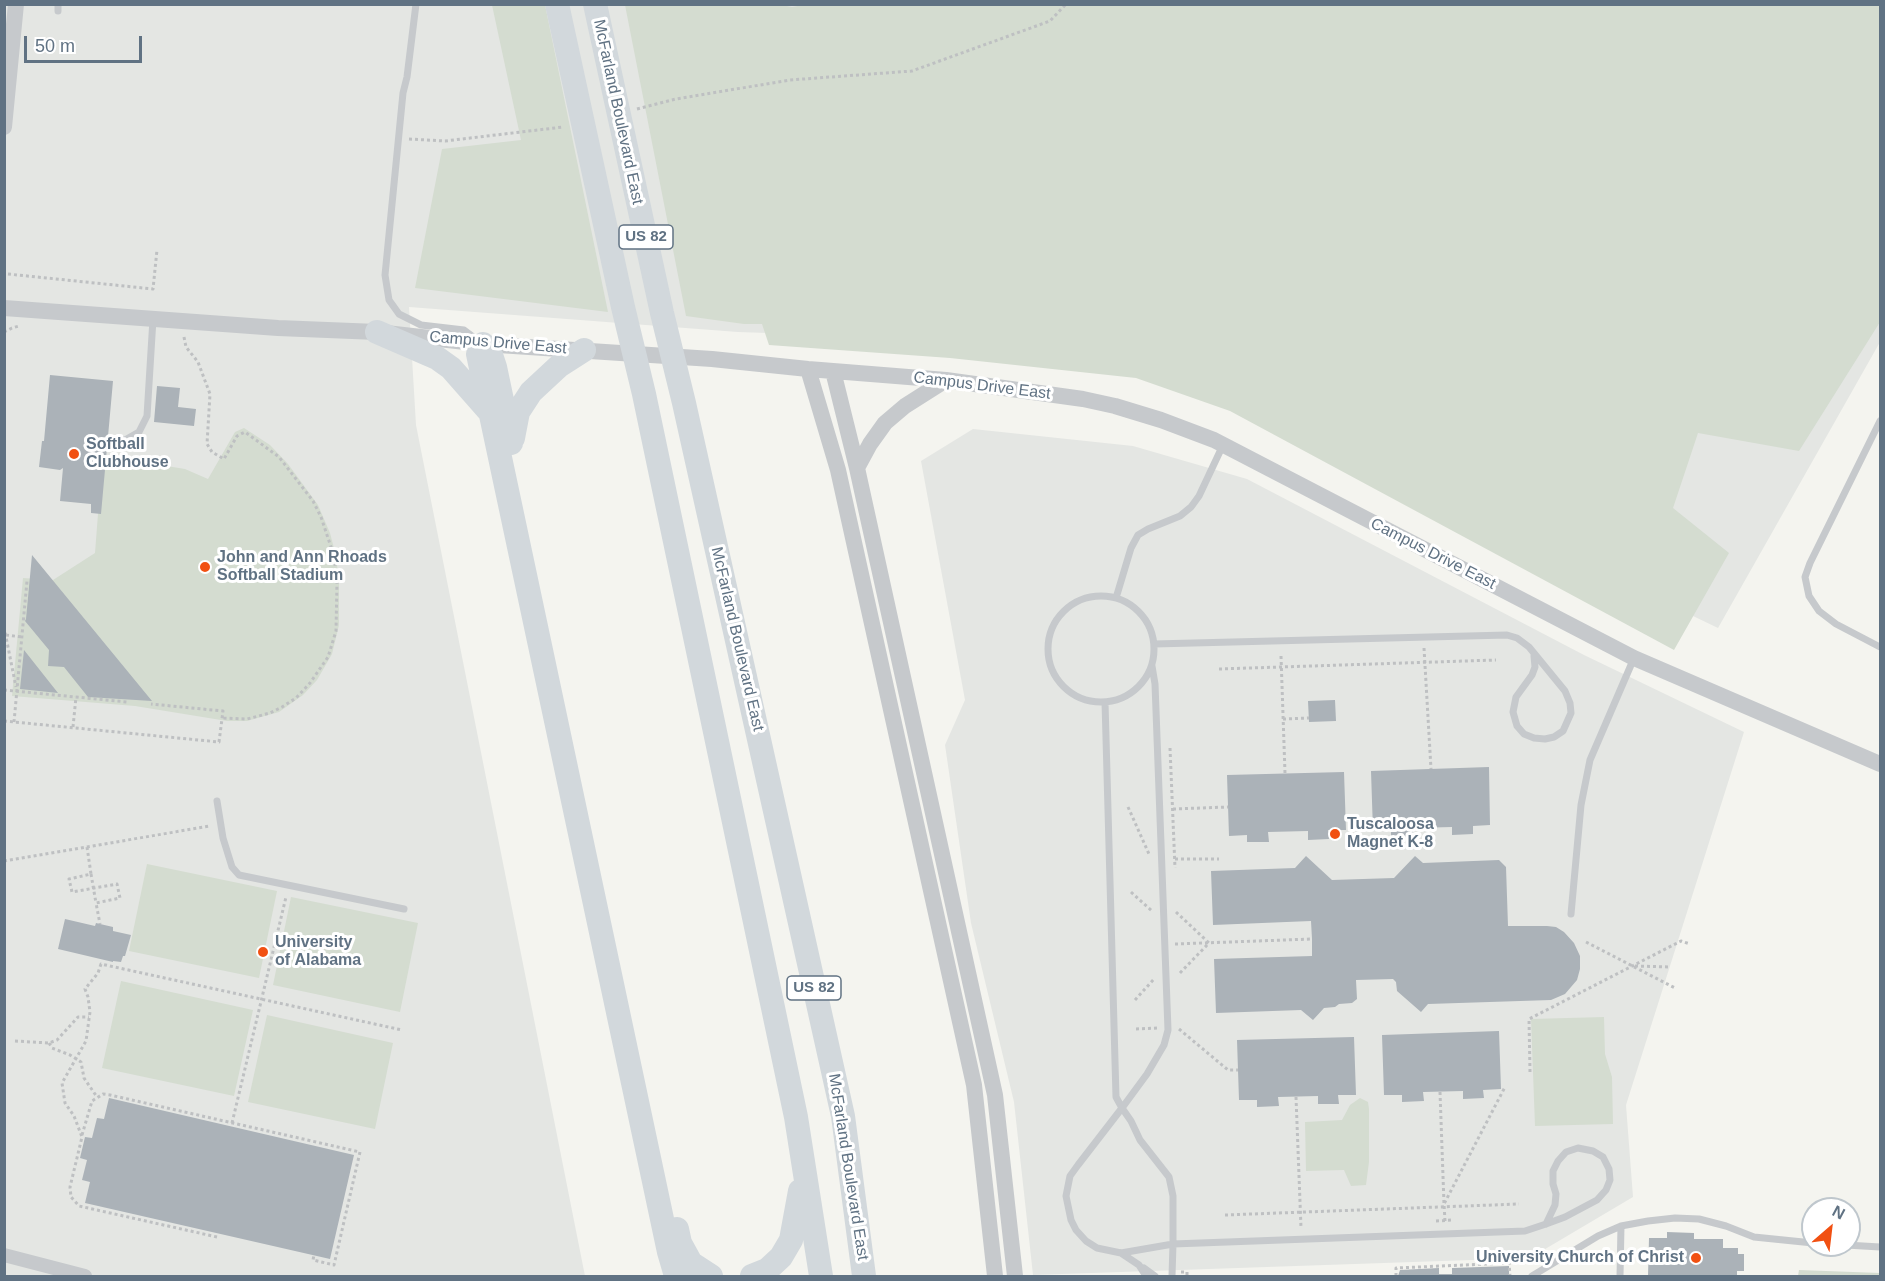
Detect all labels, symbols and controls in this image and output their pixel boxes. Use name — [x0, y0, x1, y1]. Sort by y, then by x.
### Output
street label: McFarland Boulevard East — [589, 18, 647, 206]
scale bar — [27, 24, 146, 62]
text: 50 m — [35, 36, 75, 56]
road number: US 82 — [619, 225, 673, 249]
street label: Campus Drive East — [429, 327, 567, 359]
street label: Campus Drive East — [912, 368, 1052, 404]
place label: Softball Clubhouse — [86, 435, 169, 473]
marker: Softball Clubhouse — [67, 447, 81, 461]
street label: Campus Drive East — [1367, 514, 1499, 594]
street label: McFarland Boulevard East — [706, 545, 768, 733]
place label: John and Ann Rhoads Softball Stadium — [217, 548, 387, 586]
marker: John and Ann Rhoads Softball Stadium — [198, 560, 212, 574]
place label: Tuscaloosa Magnet K-8 — [1347, 815, 1434, 853]
marker: Tuscaloosa Magnet K-8 — [1328, 827, 1342, 841]
place label: University of Alabama — [275, 933, 361, 971]
marker: University of Alabama — [256, 945, 270, 959]
road number: US 82 — [787, 976, 841, 1000]
street label: McFarland Boulevard East — [824, 1072, 872, 1262]
north arrow — [1801, 1197, 1861, 1257]
text: N — [1830, 1202, 1848, 1223]
place label: University Church of Christ — [1476, 1248, 1684, 1268]
marker: University Church of Christ — [1689, 1251, 1703, 1265]

